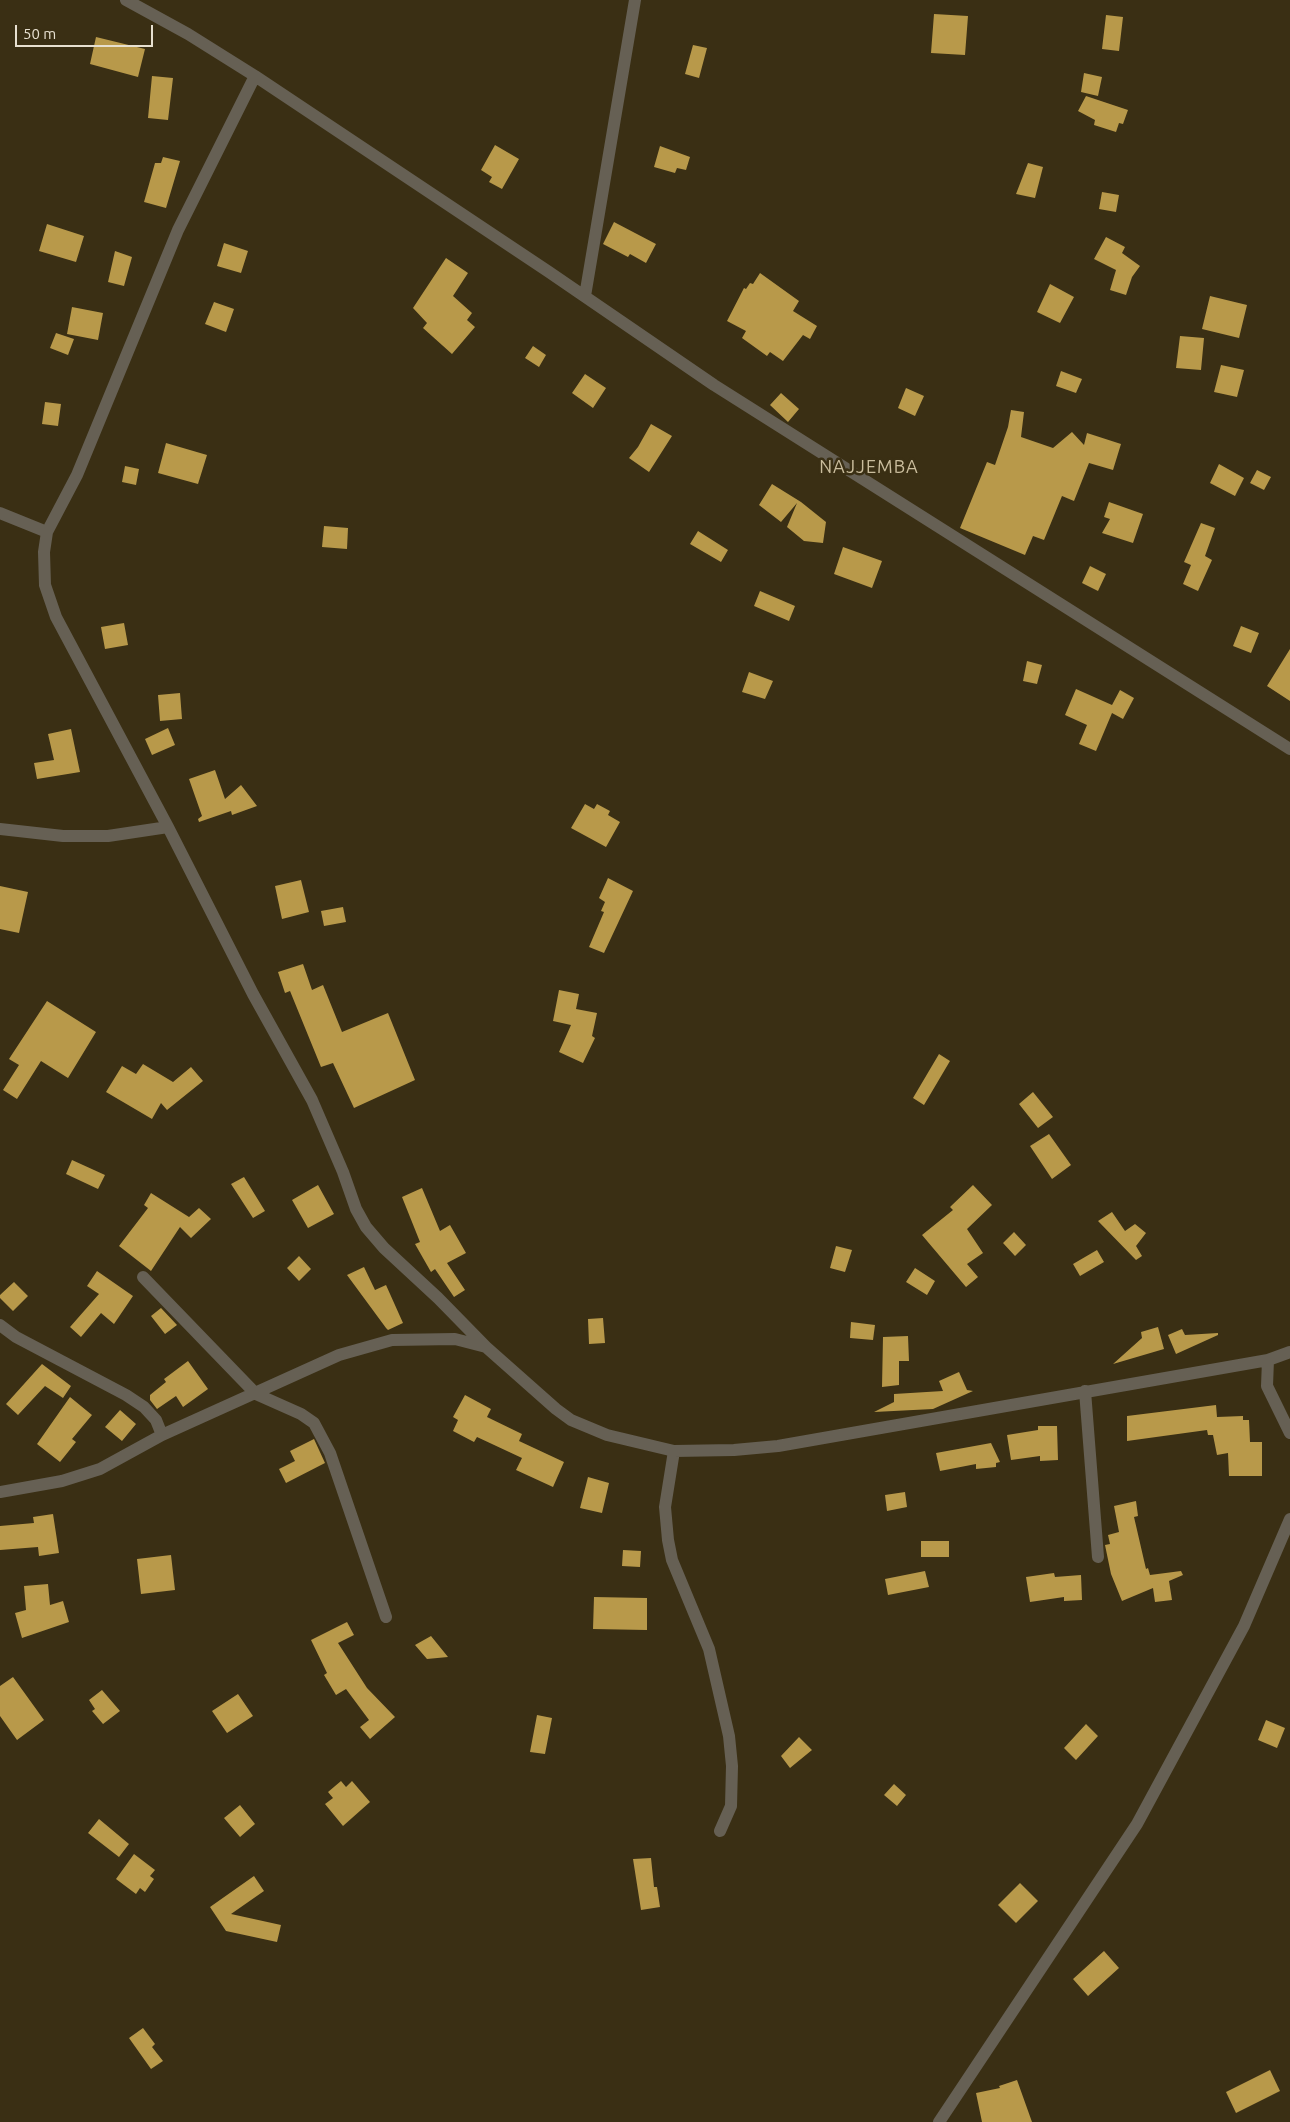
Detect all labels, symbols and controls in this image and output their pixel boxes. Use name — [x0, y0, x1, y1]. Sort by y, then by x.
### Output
scale bar — [18, 15, 155, 47]
text: 50 m — [23, 25, 56, 42]
district label: NAJJEMBA — [818, 456, 920, 478]

